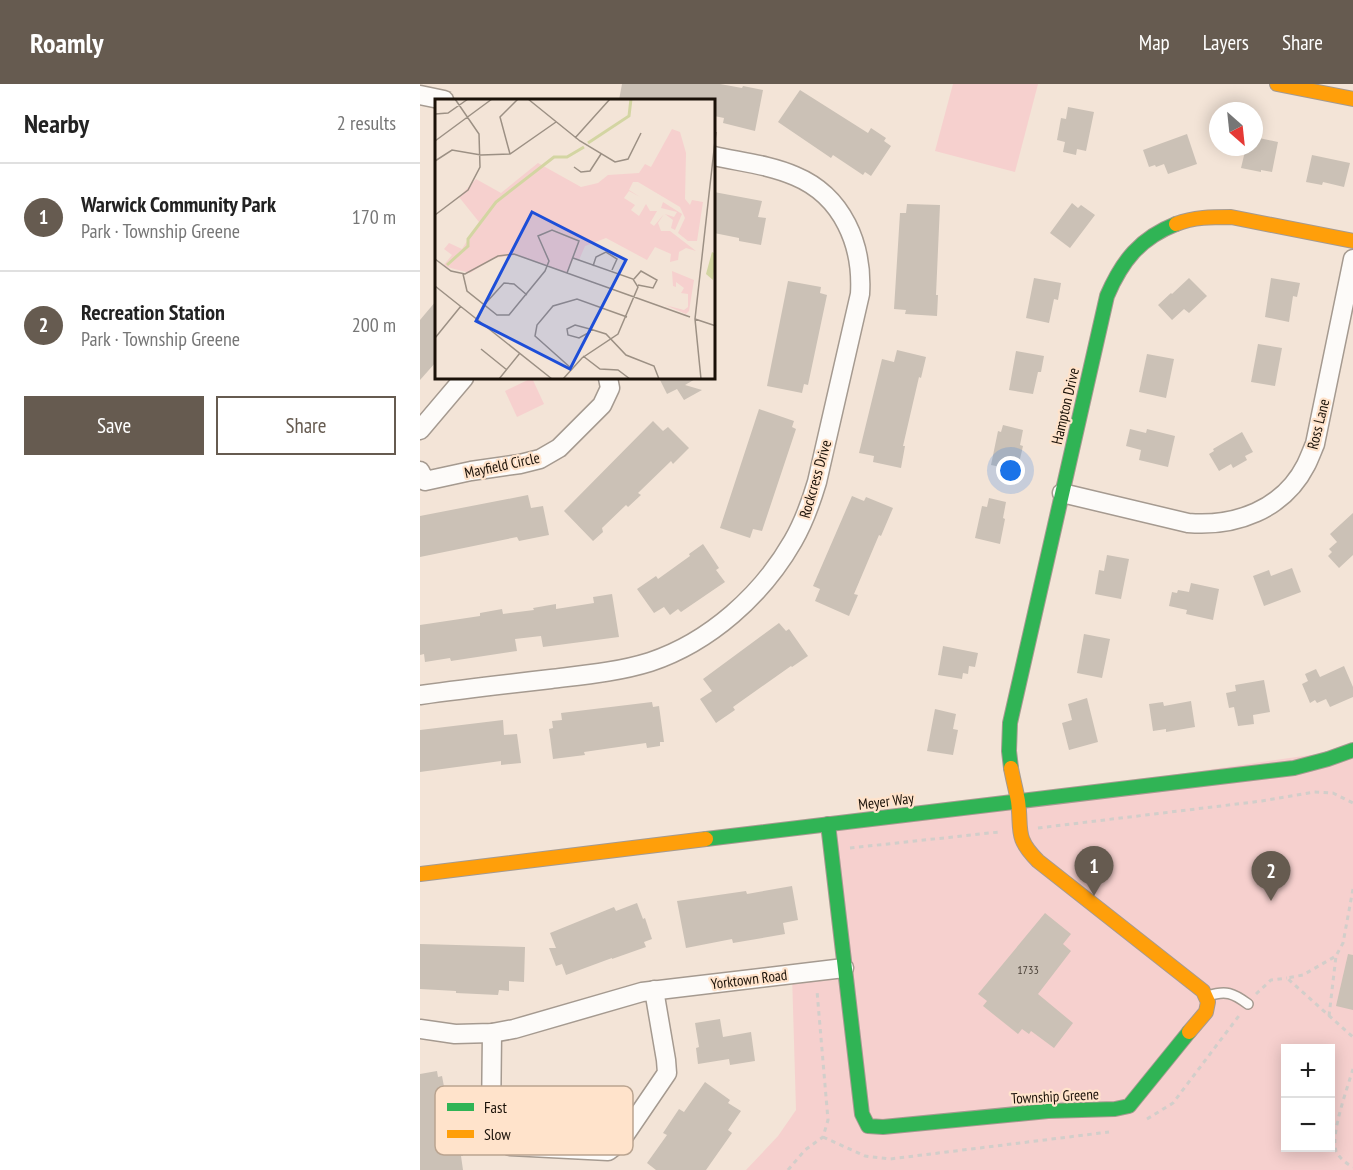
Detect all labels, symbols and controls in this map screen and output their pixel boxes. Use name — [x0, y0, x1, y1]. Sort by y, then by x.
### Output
text: Roamly — [30, 24, 104, 61]
text: Map — [1139, 29, 1170, 56]
text: Layers — [1203, 29, 1249, 56]
text: Share — [1282, 29, 1323, 56]
inset map — [435, 99, 716, 380]
north arrow — [1209, 102, 1263, 156]
text: Nearby — [24, 107, 89, 140]
text: 2 results — [337, 110, 396, 136]
text: Warwick Community Park — [81, 190, 276, 218]
text: 1 — [39, 204, 48, 230]
text: 170 m — [352, 204, 396, 230]
text: Park · Township Greene — [81, 218, 240, 244]
text: Recreation Station — [81, 298, 225, 326]
text: 2 — [39, 312, 48, 338]
text: 200 m — [352, 312, 396, 338]
text: Park · Township Greene — [81, 326, 240, 352]
street label: Hampton Drive — [1047, 366, 1083, 446]
button: Save — [24, 396, 204, 455]
button: Share — [216, 396, 396, 455]
street label: Ross Lane — [1303, 397, 1333, 451]
street label: Rockcress Drive — [795, 438, 835, 520]
street label: Mayfield Circle — [463, 448, 541, 482]
your location — [996, 456, 1025, 485]
street label: Meyer Way — [857, 788, 915, 814]
pin: 1 — [1074, 846, 1114, 896]
pin: 2 — [1252, 852, 1290, 901]
house number: 1733 — [1017, 962, 1039, 977]
street label: Yorktown Road — [710, 965, 788, 993]
map controls — [1281, 1044, 1335, 1152]
button: + — [1281, 1044, 1335, 1098]
street label: Township Greene — [1011, 1084, 1099, 1108]
legend — [435, 1086, 633, 1155]
text: Fast — [484, 1097, 507, 1117]
button: − — [1281, 1098, 1335, 1152]
text: Slow — [484, 1124, 511, 1144]

